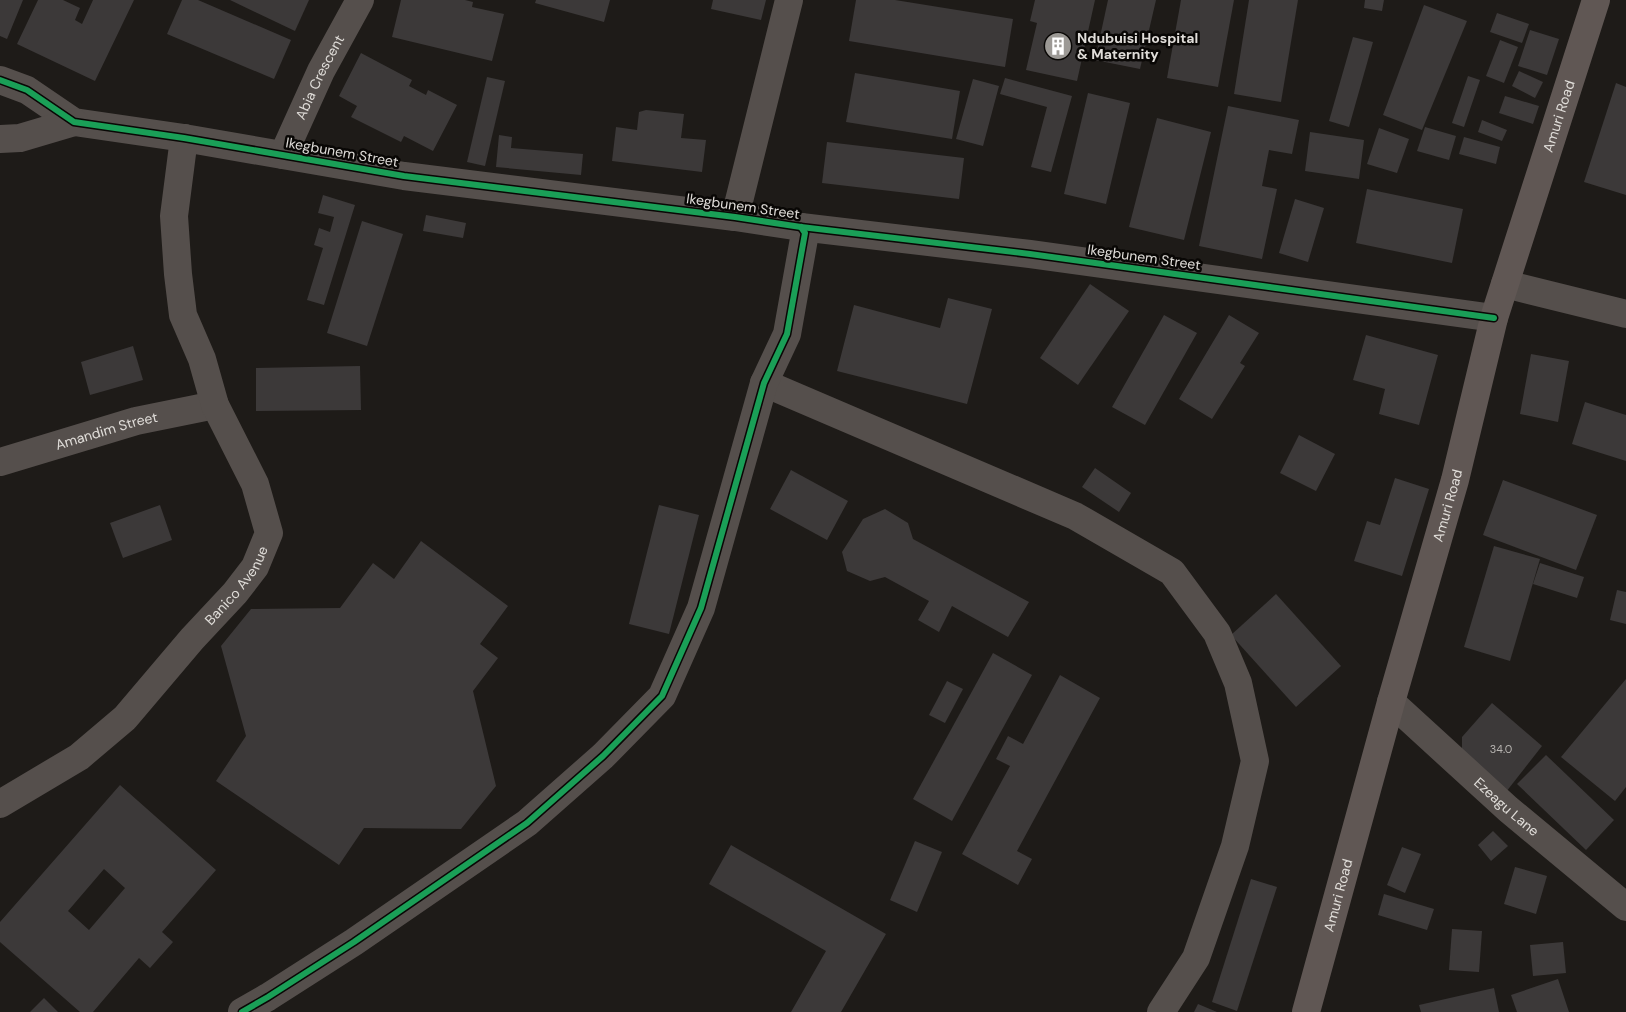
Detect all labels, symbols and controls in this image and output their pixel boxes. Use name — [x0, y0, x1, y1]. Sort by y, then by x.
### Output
place label: Ndubuisi Hospital & Maternity — [1077, 29, 1198, 63]
building icon: Ndubuisi Hospital & Maternity — [1043, 31, 1073, 61]
street label: Abia Crescent — [291, 32, 348, 122]
street label: Amuri Road — [1539, 78, 1579, 155]
street label: Ikegbunem Street — [284, 133, 400, 171]
street label: Ikegbunem Street — [685, 189, 801, 223]
street label: Ikegbunem Street — [1086, 240, 1202, 274]
street label: Amandim Street — [53, 408, 159, 454]
street label: Amuri Road — [1429, 467, 1466, 544]
street label: Banico Avenue — [201, 543, 272, 629]
house number: 34.0 — [1490, 742, 1512, 756]
street label: Ezeagu Lane — [1470, 773, 1543, 840]
street label: Amuri Road — [1319, 857, 1357, 934]

